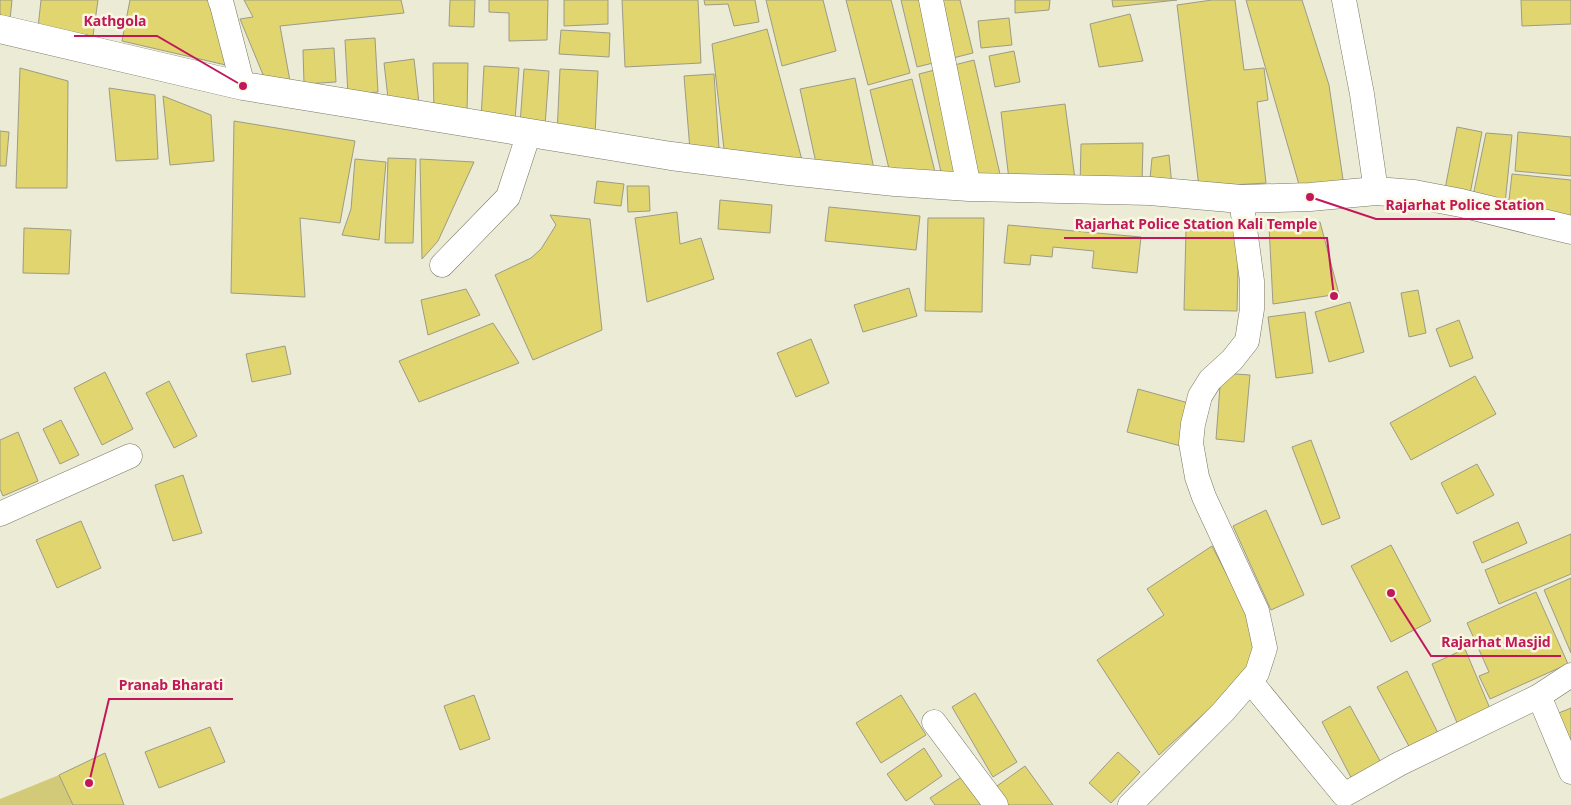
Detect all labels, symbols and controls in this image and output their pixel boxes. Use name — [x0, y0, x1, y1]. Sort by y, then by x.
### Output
callout: Kathgola — [74, 7, 157, 36]
text: Kathgola — [83, 11, 147, 30]
callout: Rajarhat Police Station — [1376, 190, 1555, 219]
text: Rajarhat Police Station — [1386, 195, 1544, 214]
callout: Rajarhat Police Station Kali Temple — [1064, 209, 1327, 238]
text: Rajarhat Police Station Kali Temple — [1075, 214, 1317, 233]
callout: Rajarhat Masjid — [1431, 627, 1561, 656]
text: Rajarhat Masjid — [1441, 632, 1551, 651]
callout: Pranab Bharati — [109, 670, 233, 699]
text: Pranab Bharati — [119, 675, 223, 694]

